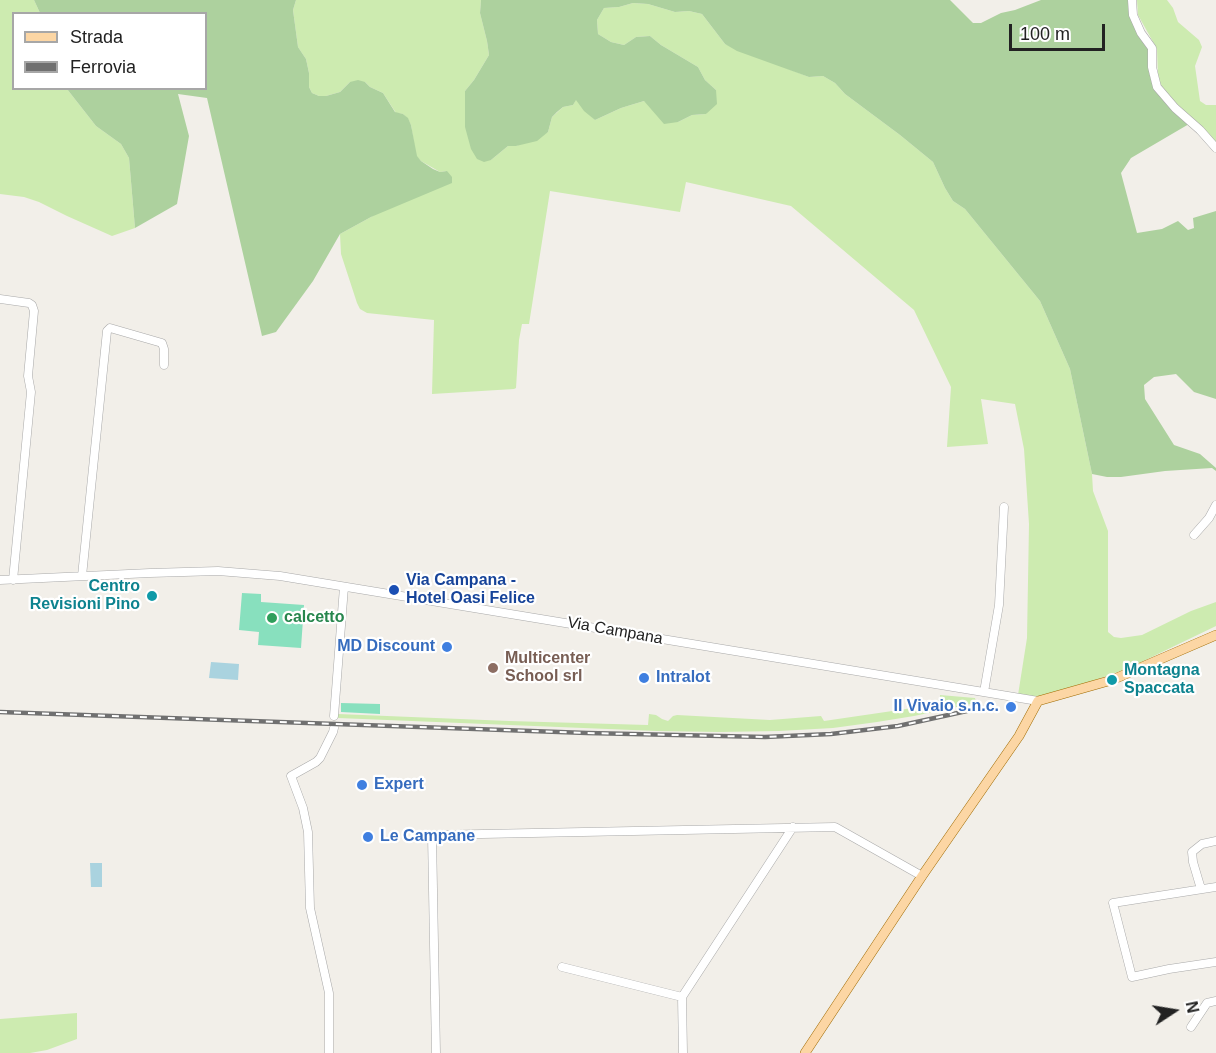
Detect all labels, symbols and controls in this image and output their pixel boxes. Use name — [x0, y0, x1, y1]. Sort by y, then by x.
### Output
legend — [12, 12, 207, 90]
scale bar — [1012, 12, 1108, 50]
text: 100 m — [1020, 24, 1070, 44]
text: Strada — [70, 27, 123, 47]
text: Ferrovia — [70, 57, 136, 77]
place label: Via Campana - Hotel Oasi Felice — [406, 571, 535, 609]
place label: Centro Revisioni Pino — [30, 577, 140, 615]
marker: Via Campana - Hotel Oasi Felice — [387, 583, 401, 597]
marker: Centro Revisioni Pino — [145, 589, 159, 603]
place label: calcetto — [284, 608, 344, 628]
marker: calcetto — [265, 611, 279, 625]
street label: Via Campana — [566, 613, 664, 649]
place label: MD Discount — [337, 637, 435, 657]
marker: MD Discount — [440, 640, 454, 654]
place label: Multicenter School srl — [505, 649, 590, 687]
marker: Multicenter School srl — [486, 661, 500, 675]
place label: Montagna Spaccata — [1124, 661, 1200, 699]
place label: Intralot — [656, 668, 710, 688]
marker: Intralot — [637, 671, 651, 685]
marker: Montagna Spaccata — [1105, 673, 1119, 687]
place label: Il Vivaio s.n.c. — [893, 697, 999, 717]
marker: Il Vivaio s.n.c. — [1004, 700, 1018, 714]
place label: Expert — [374, 775, 424, 795]
marker: Expert — [355, 778, 369, 792]
place label: Le Campane — [380, 827, 475, 847]
marker: Le Campane — [361, 830, 375, 844]
north arrow — [1144, 981, 1204, 1041]
text: N — [1183, 1000, 1202, 1015]

